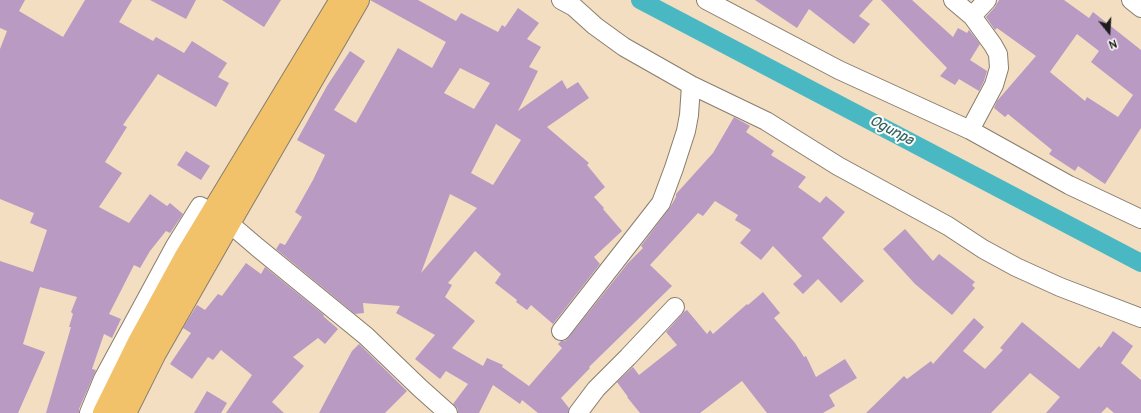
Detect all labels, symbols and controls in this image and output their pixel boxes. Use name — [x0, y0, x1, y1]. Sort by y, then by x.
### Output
north arrow — [1089, 12, 1129, 52]
text: N — [1107, 37, 1118, 51]
water label: Ogunpa — [866, 112, 916, 150]

